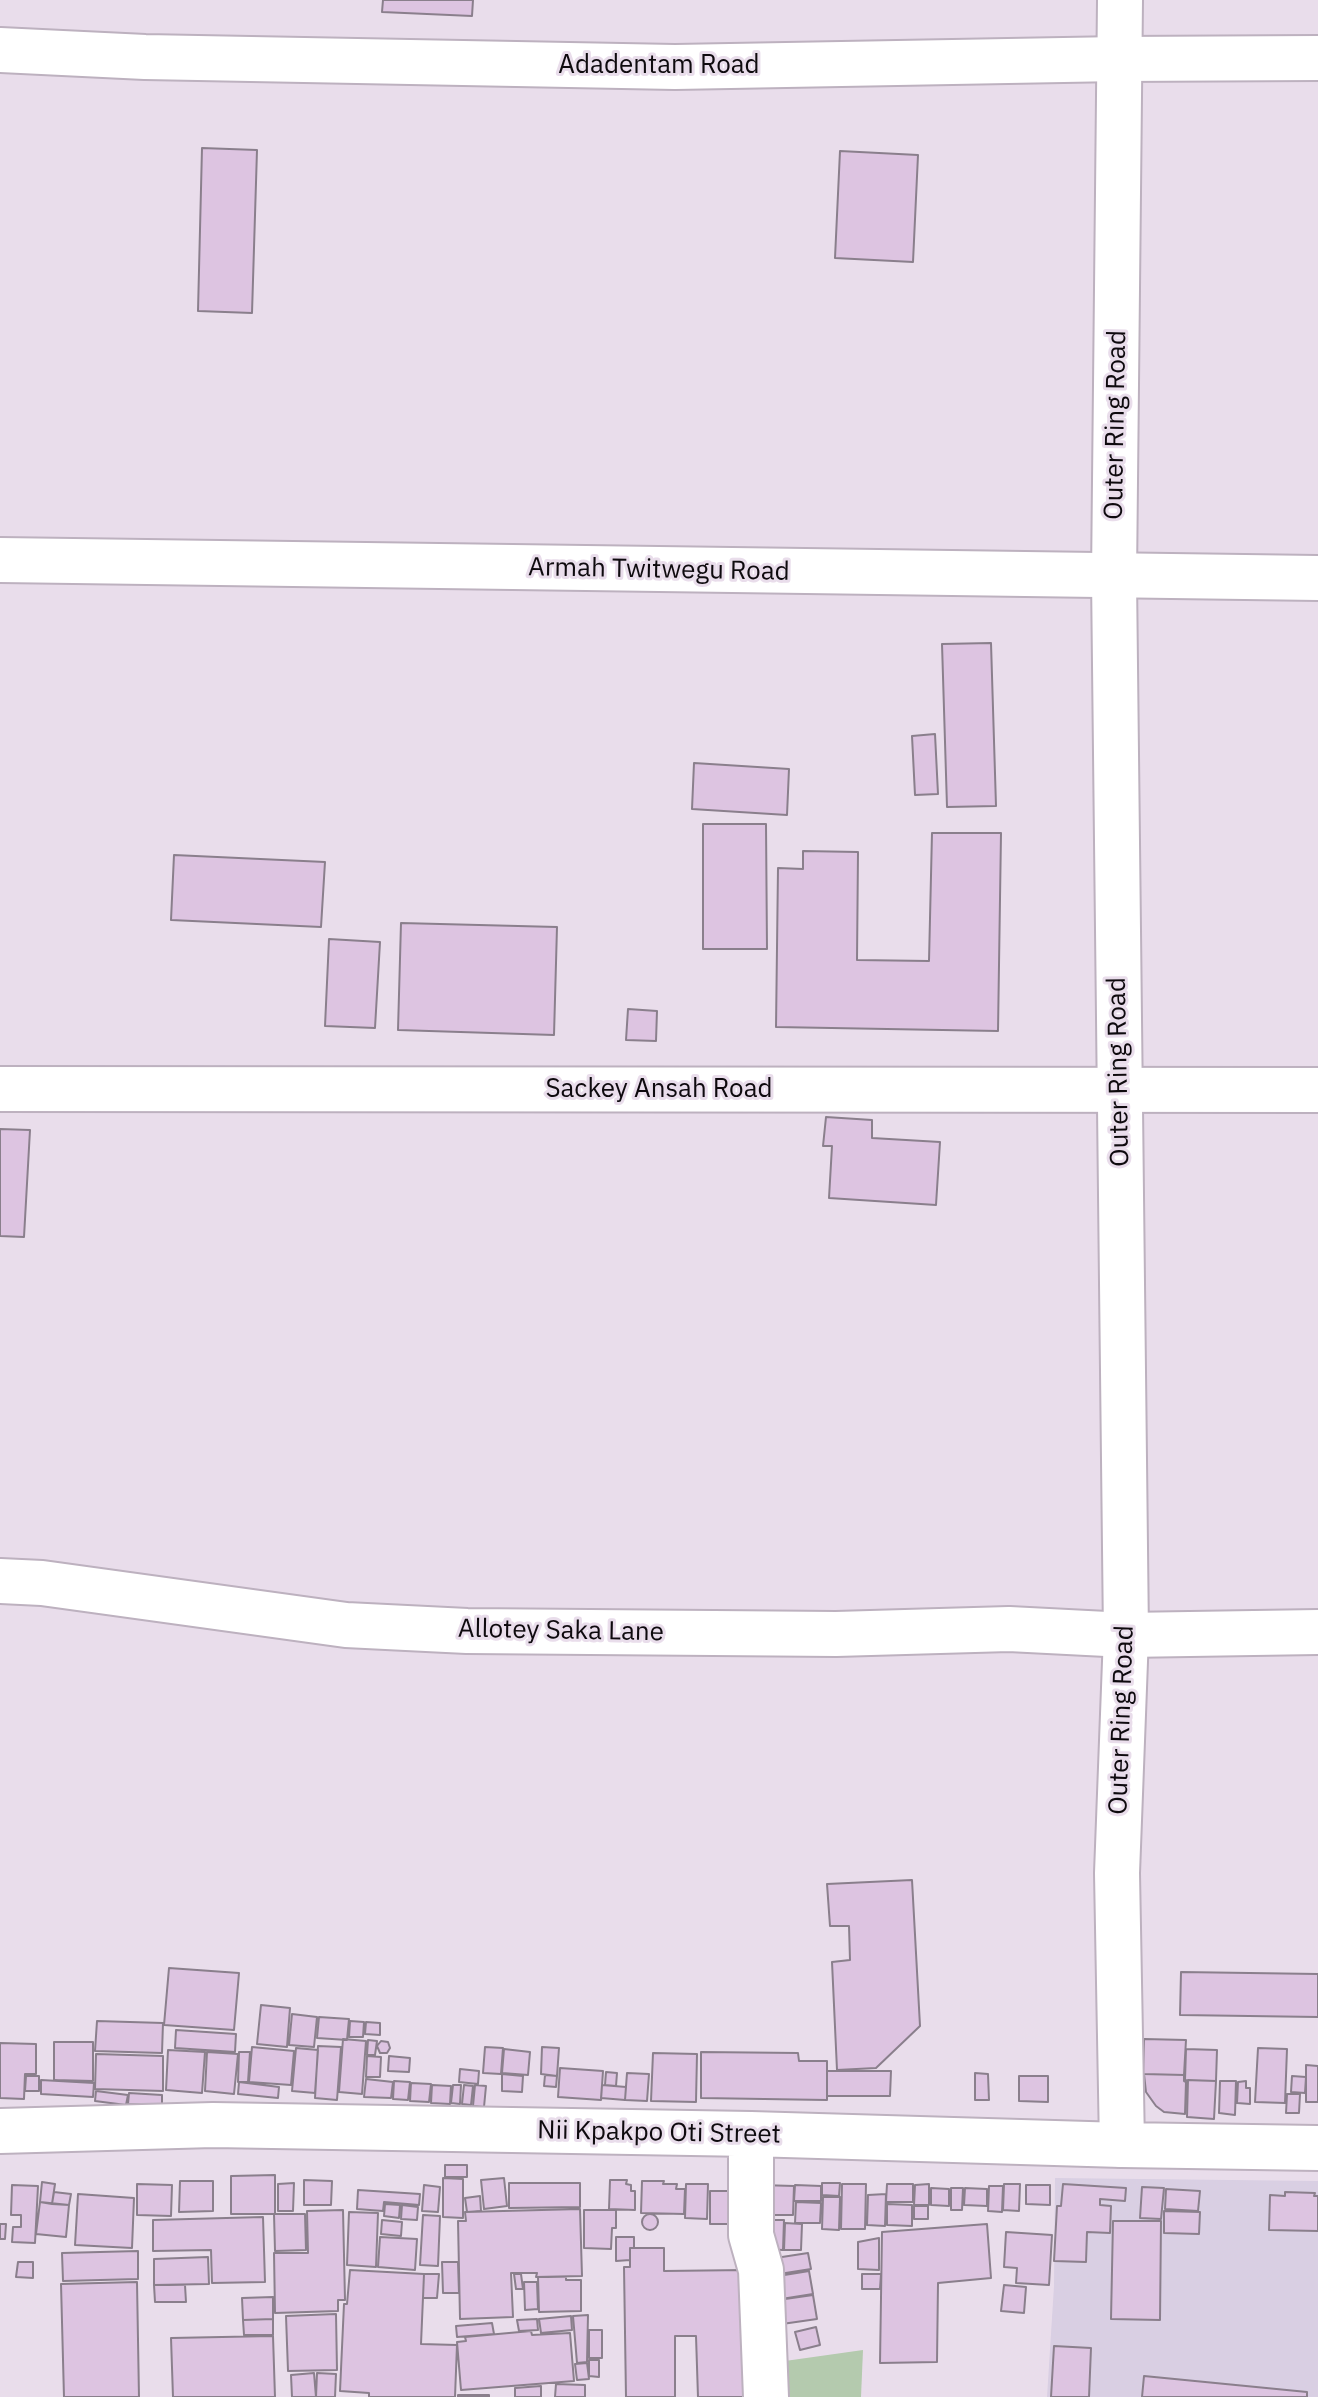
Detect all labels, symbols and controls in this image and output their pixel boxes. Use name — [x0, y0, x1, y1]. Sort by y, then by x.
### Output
street label: Adadentam Road — [558, 49, 760, 81]
street label: Outer Ring Road — [1099, 330, 1133, 520]
street label: Armah Twitwegu Road — [528, 552, 790, 588]
street label: Outer Ring Road — [1102, 977, 1136, 1167]
street label: Sackey Ansah Road — [545, 1073, 773, 1105]
street label: Allotey Saka Lane — [458, 1614, 664, 1648]
street label: Outer Ring Road — [1103, 1625, 1141, 1815]
street label: Nii Kpakpo Oti Street — [537, 2115, 781, 2151]

